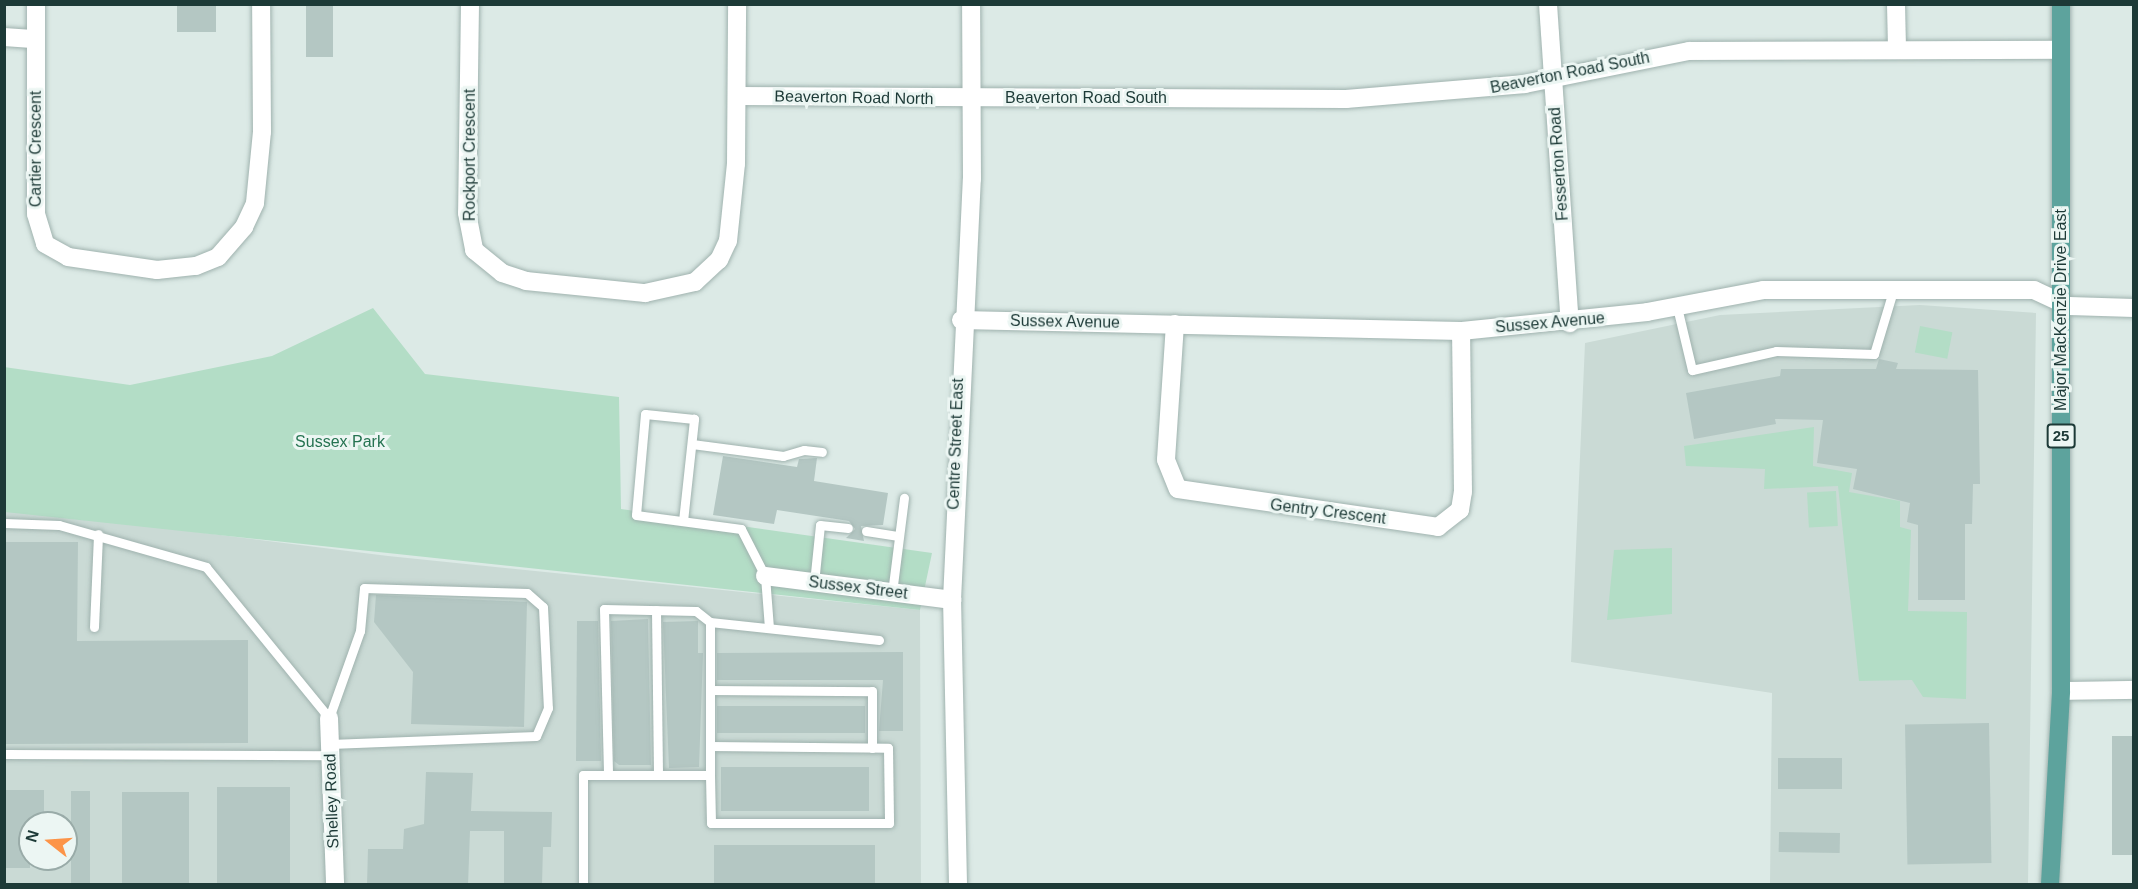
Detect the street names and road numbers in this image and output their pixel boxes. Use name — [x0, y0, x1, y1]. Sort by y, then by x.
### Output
street label: Beaverton Road South — [1489, 48, 1651, 98]
street label: Beaverton Road North — [774, 87, 934, 109]
street label: Beaverton Road South — [1005, 88, 1167, 108]
street label: Rockport Crescent — [460, 89, 480, 221]
street label: Cartier Crescent — [26, 91, 46, 207]
street label: Fesserton Road — [1545, 107, 1573, 221]
street label: Major MacKenzie Drive East — [2051, 209, 2071, 411]
street label: Sussex Avenue — [1494, 309, 1606, 337]
street label: Sussex Avenue — [1009, 311, 1121, 333]
street label: Centre Street East — [944, 378, 968, 510]
road number: 25 — [2046, 424, 2076, 448]
street label: Gentry Crescent — [1269, 495, 1387, 529]
street label: Sussex Street — [807, 572, 909, 604]
street label: Shelley Road — [321, 753, 343, 849]

